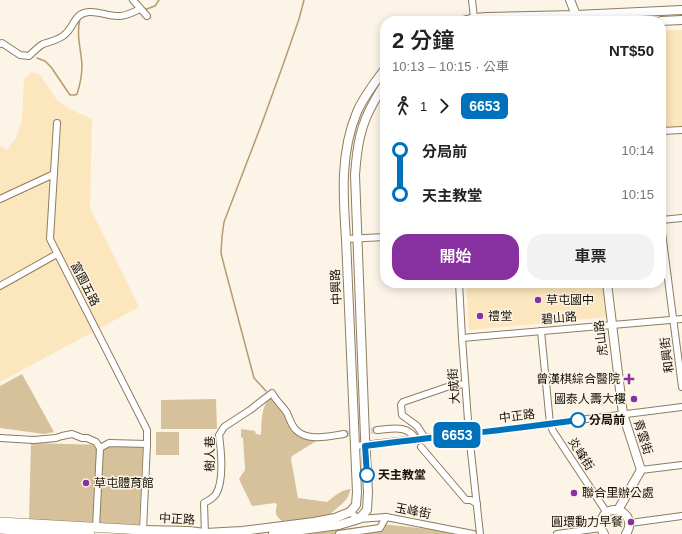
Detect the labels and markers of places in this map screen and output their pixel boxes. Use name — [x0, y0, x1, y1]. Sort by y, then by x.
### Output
place label: 草屯國中 — [546, 293, 594, 307]
marker: 草屯國中 — [533, 295, 543, 305]
place label: 禮堂 — [488, 309, 512, 323]
marker: 禮堂 — [475, 311, 485, 321]
place label: 曾漢棋綜合醫院 — [536, 372, 620, 386]
marker: 曾漢棋綜合醫院 — [623, 373, 635, 385]
place label: 國泰人壽大樓 — [554, 392, 626, 406]
marker: 國泰人壽大樓 — [629, 394, 639, 404]
marker: 分局前 — [570, 412, 586, 428]
place label: 分局前 — [589, 413, 625, 427]
marker: 天主教堂 — [359, 467, 375, 483]
place label: 天主教堂 — [378, 468, 426, 482]
place label: 草屯體育館 — [94, 476, 154, 490]
marker: 草屯體育館 — [81, 478, 91, 488]
place label: 聯合里辦公處 — [582, 486, 654, 500]
marker: 聯合里辦公處 — [569, 488, 579, 498]
place label: 圓環動力早餐 — [551, 515, 623, 529]
marker: 圓環動力早餐 — [626, 517, 636, 527]

